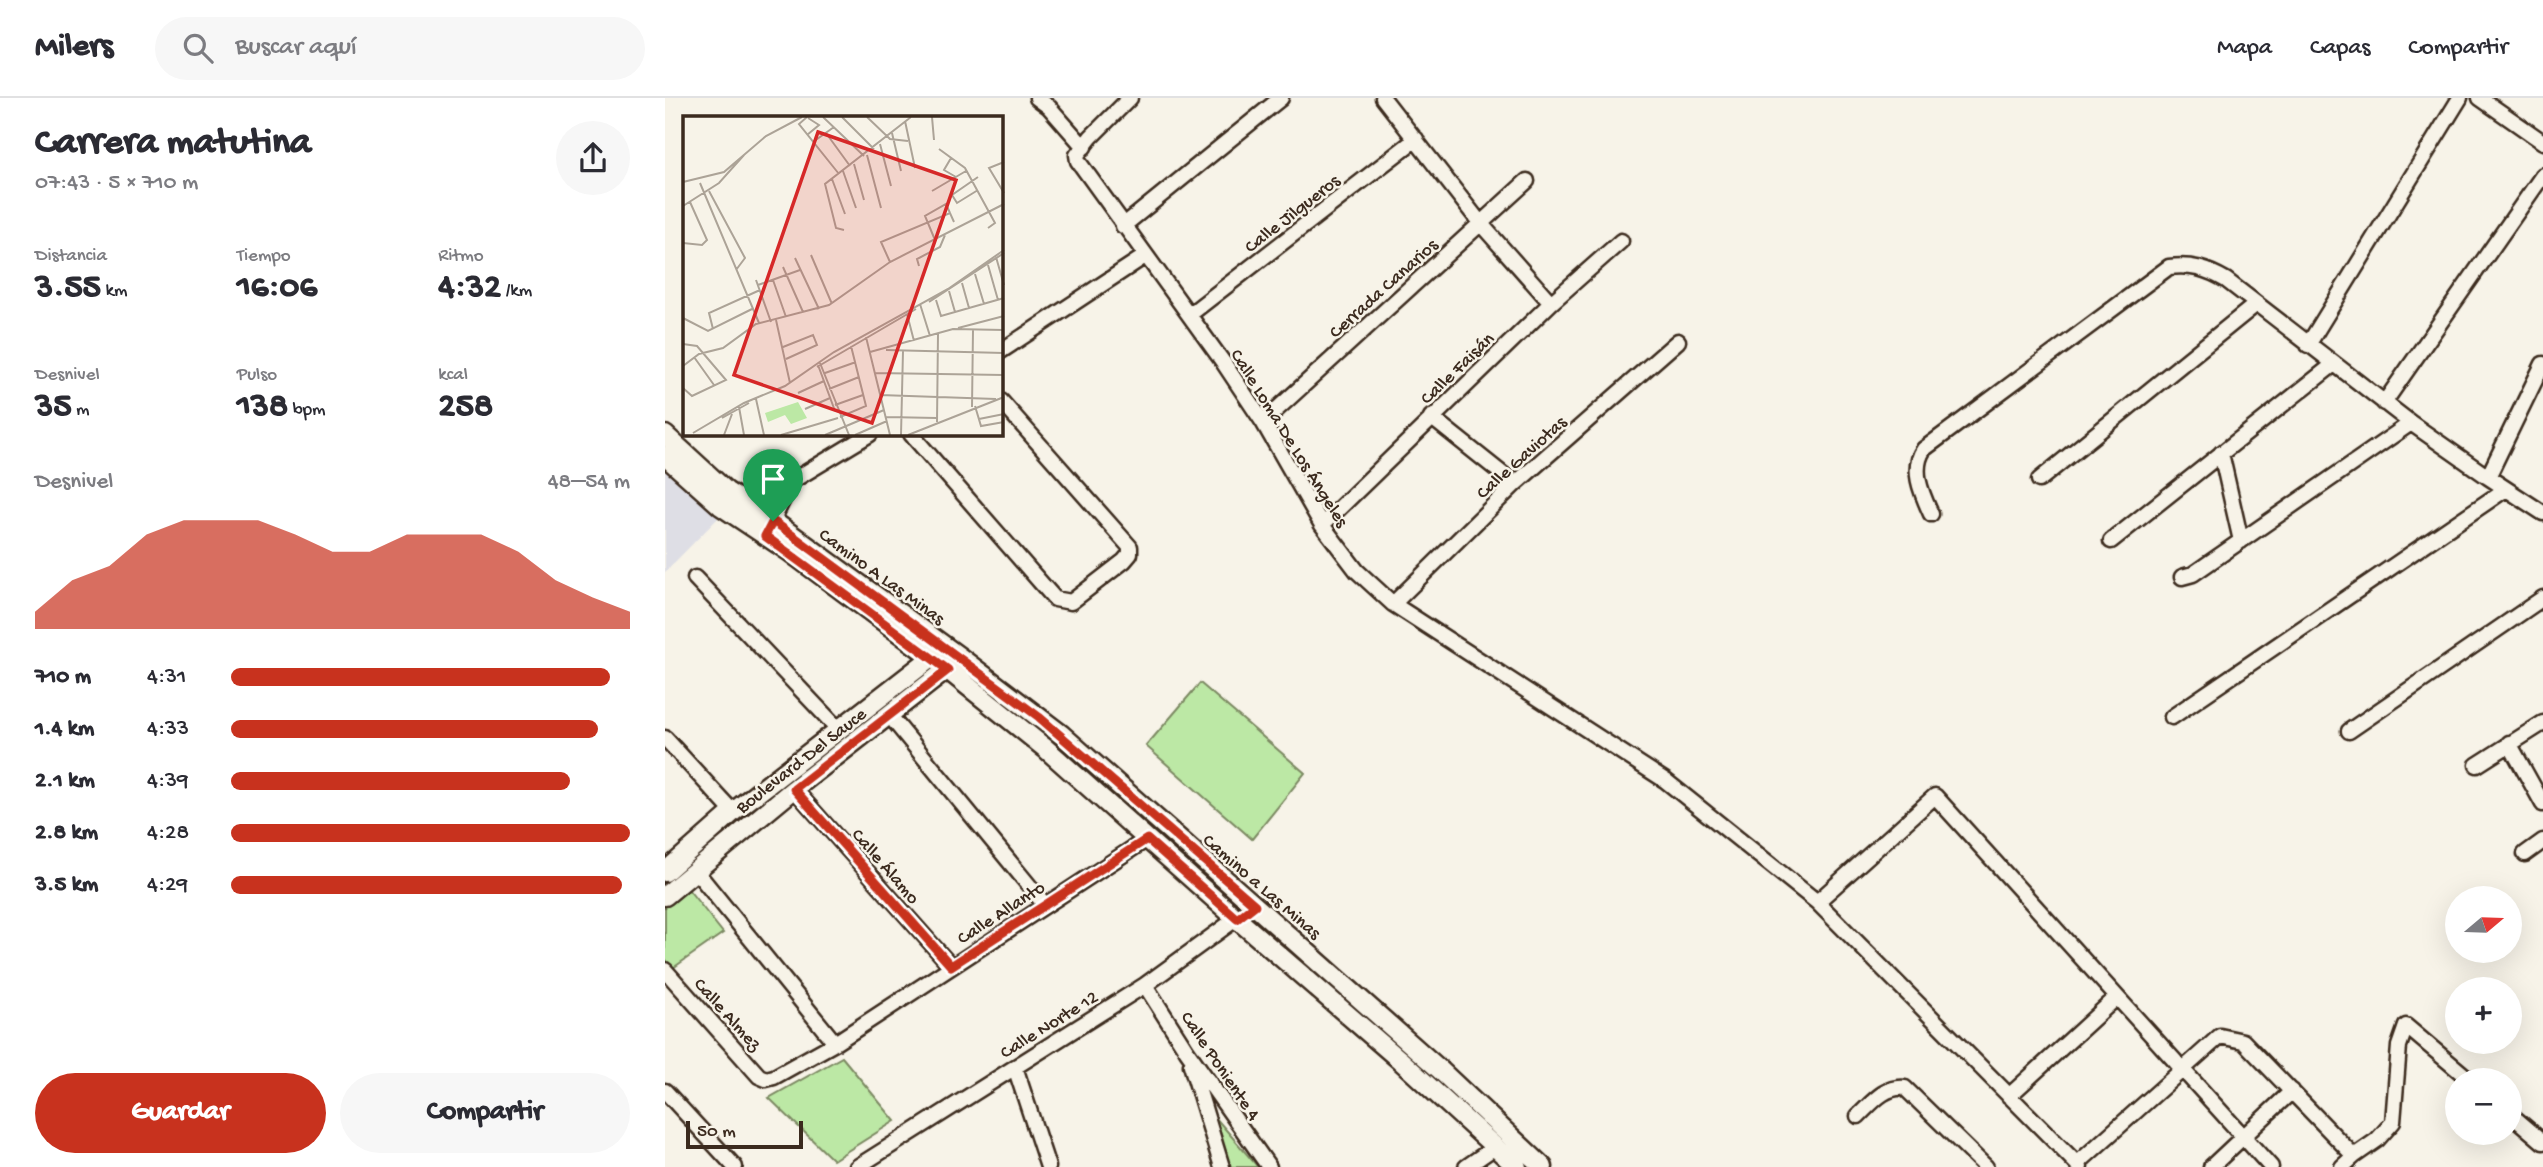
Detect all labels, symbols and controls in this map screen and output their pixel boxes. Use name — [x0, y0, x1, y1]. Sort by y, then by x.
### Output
search box — [155, 17, 645, 80]
text: Milers — [35, 29, 113, 67]
icon: search — [179, 29, 217, 67]
text: Buscar aquí — [235, 33, 357, 64]
text: Mapa — [2217, 34, 2272, 63]
text: Capas — [2310, 34, 2370, 63]
text: Compartir — [2408, 34, 2508, 63]
inset map — [683, 116, 1003, 436]
button: share — [556, 121, 630, 195]
text: Carrera matutina — [35, 122, 311, 166]
text: 07:43 · 5 × 710 m — [35, 170, 198, 197]
street label: Calle Jilgueros — [1241, 170, 1346, 259]
street label: Cerrada Canarios — [1325, 234, 1444, 344]
text: Distancia — [35, 245, 107, 268]
text: Tiempo — [237, 245, 291, 268]
text: Ritmo — [438, 245, 484, 268]
text: 3.55 — [35, 268, 101, 309]
text: 16:06 — [237, 268, 317, 309]
text: 4:32 — [438, 268, 501, 309]
text: km — [101, 280, 127, 303]
text: /km — [501, 280, 532, 303]
street label: Calle Faisán — [1416, 328, 1500, 411]
street label: Calle Loma De Los Ángeles — [1224, 346, 1353, 533]
text: Desnivel — [35, 364, 100, 387]
text: Pulso — [237, 364, 277, 387]
text: kcal — [438, 364, 468, 387]
text: 35 — [35, 387, 72, 428]
text: 138 — [237, 387, 288, 428]
text: 258 — [438, 387, 493, 428]
text: m — [72, 399, 90, 422]
text: bpm — [288, 399, 326, 422]
street label: Calle Gaviotas — [1472, 411, 1573, 505]
pin — [743, 449, 803, 521]
icon: arrive — [754, 460, 792, 498]
text: Desnivel — [35, 469, 113, 496]
text: 48–54 m — [548, 469, 630, 496]
street label: Camino A Las Minas — [813, 524, 949, 632]
text: 710 m — [35, 664, 91, 691]
text: 4:31 — [147, 664, 186, 691]
street label: Boulevard Del Sauce — [732, 704, 872, 820]
text: 1.4 km — [35, 716, 94, 743]
text: 4:33 — [147, 716, 189, 743]
text: 2.1 km — [35, 768, 95, 795]
text: 4:39 — [147, 768, 189, 795]
text: 2.8 km — [35, 820, 98, 847]
text: 4:28 — [147, 820, 189, 847]
street label: Calle Álamo — [845, 825, 924, 910]
street label: Camino a Las Minas — [1197, 830, 1326, 946]
text: 3.5 km — [35, 872, 98, 899]
text: 4:29 — [147, 872, 188, 899]
street label: Calle Allanto — [954, 877, 1050, 951]
north arrow — [2445, 886, 2522, 962]
map controls — [2445, 886, 2522, 1145]
street label: Calle Almez — [688, 974, 766, 1057]
button: + — [2445, 977, 2522, 1054]
street label: Calle Norte 12 — [996, 987, 1103, 1065]
street label: Calle Poniente 4 — [1174, 1008, 1264, 1126]
button: − — [2445, 1068, 2522, 1145]
button: Guardar — [35, 1073, 326, 1153]
button: Compartir — [340, 1073, 630, 1153]
scale bar — [686, 1118, 803, 1150]
text: 50 m — [697, 1121, 736, 1144]

